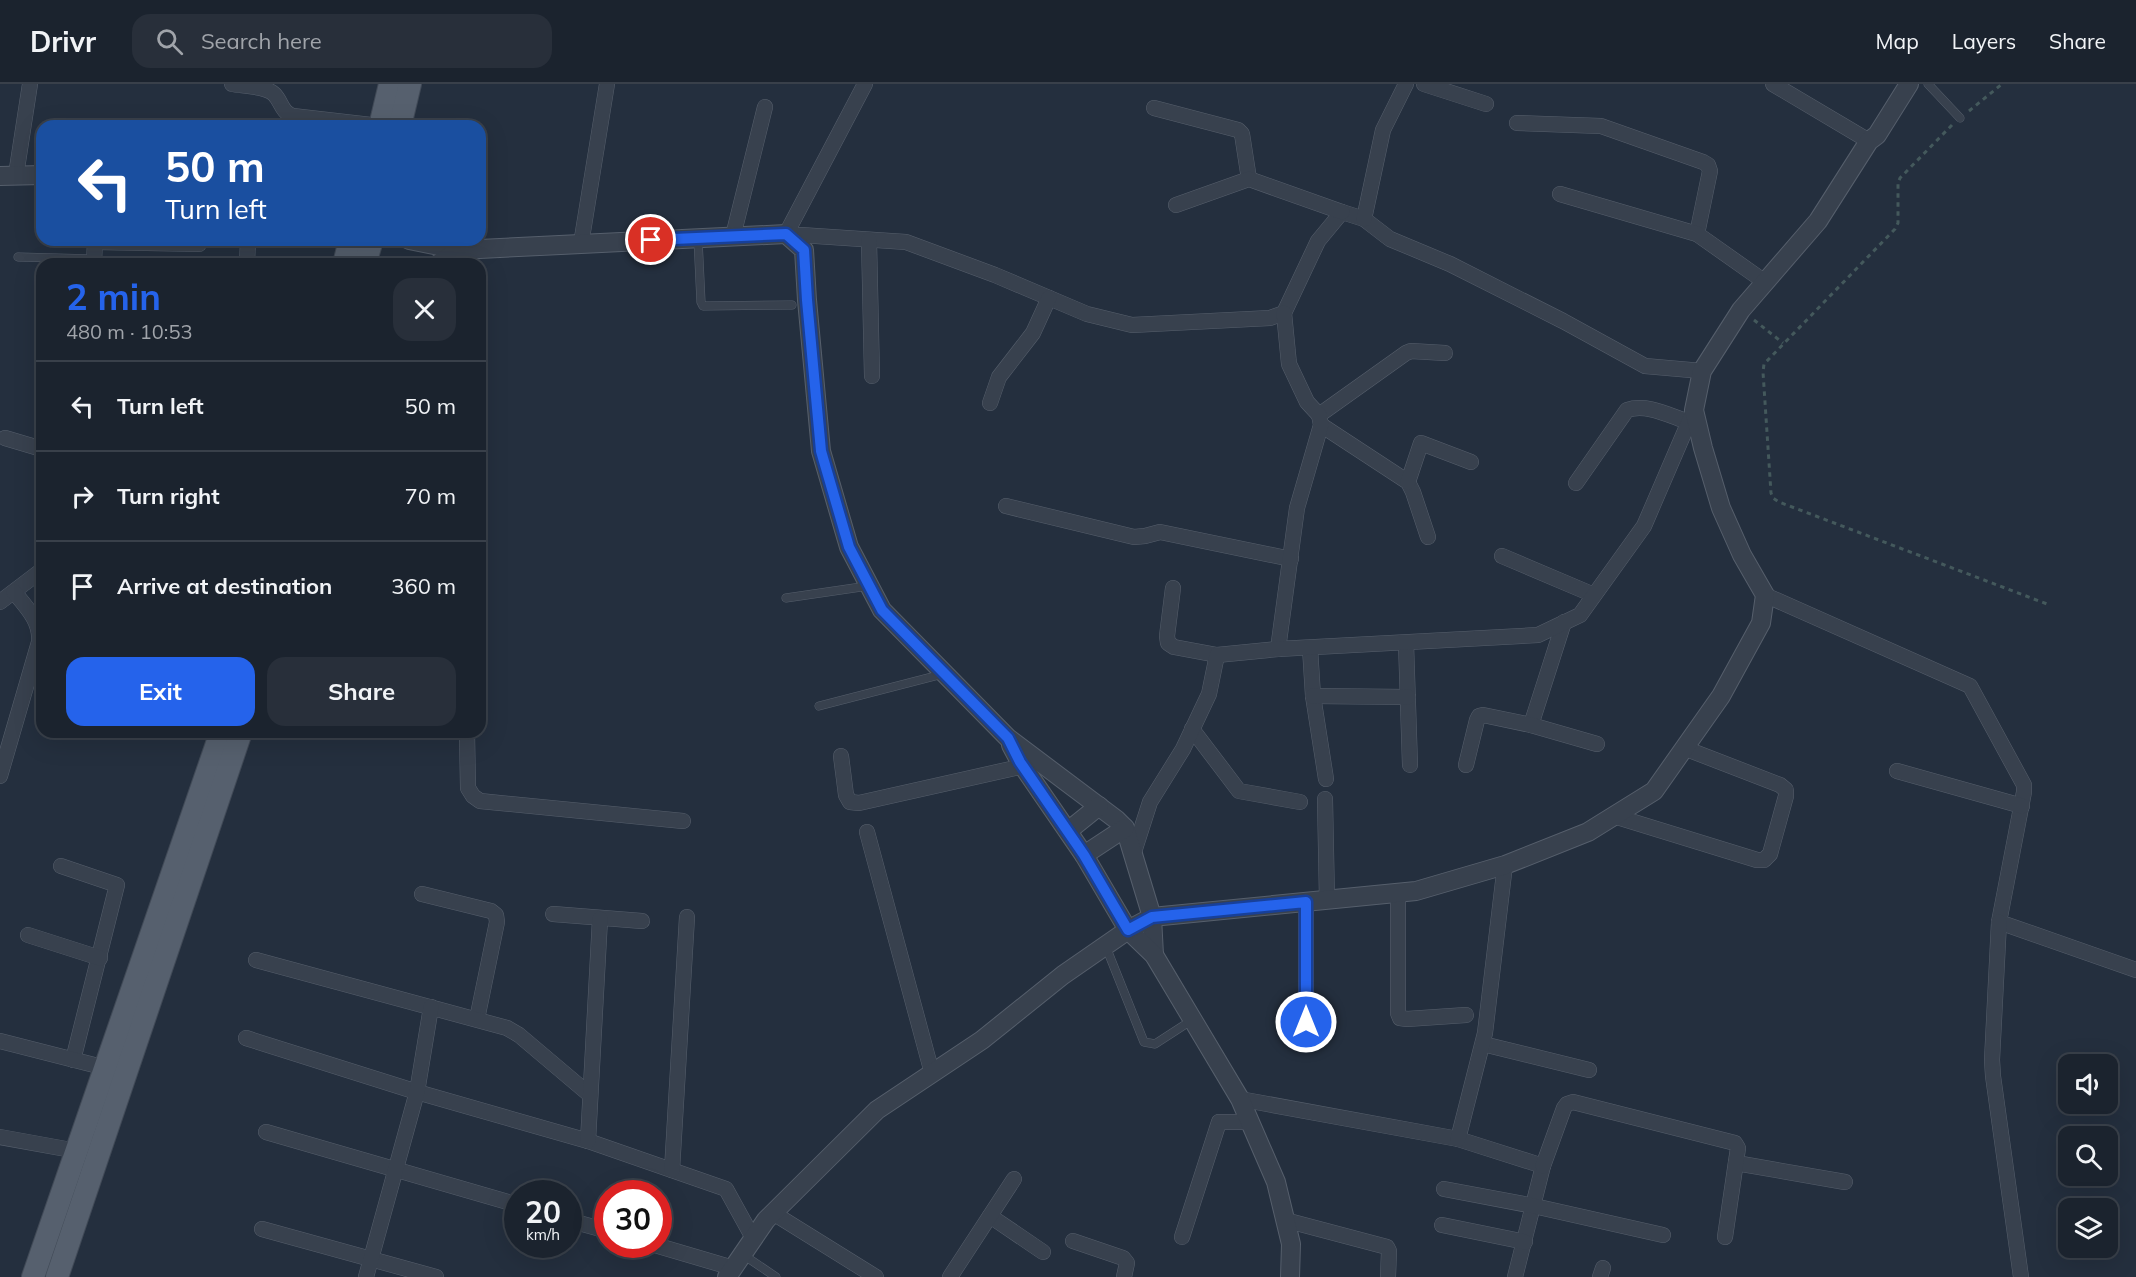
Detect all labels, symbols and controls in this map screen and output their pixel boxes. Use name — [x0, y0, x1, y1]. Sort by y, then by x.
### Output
search box — [132, 14, 552, 68]
text: Drivr — [30, 24, 96, 59]
icon: search — [153, 25, 186, 58]
text: Search here — [201, 27, 322, 55]
text: Map — [1876, 28, 1919, 54]
text: Layers — [1952, 28, 2016, 54]
text: Share — [2049, 28, 2106, 54]
text: 50 m — [165, 140, 265, 193]
icon: left — [66, 144, 144, 222]
text: Turn left — [165, 192, 267, 226]
pin — [625, 214, 676, 265]
icon: arrive — [634, 223, 667, 256]
text: 2 min — [66, 274, 161, 319]
button: close — [393, 278, 456, 341]
text: 480 m · 10:53 — [66, 319, 192, 344]
icon: left — [66, 390, 99, 423]
text: Turn left — [117, 392, 204, 420]
text: 50 m — [405, 392, 456, 420]
icon: right — [66, 480, 99, 513]
text: Turn right — [117, 482, 220, 510]
text: 70 m — [405, 482, 456, 510]
icon: arrive — [66, 570, 99, 603]
text: Arrive at destination — [117, 572, 332, 600]
text: 360 m — [391, 572, 456, 600]
button: Exit — [66, 657, 255, 726]
button: Share — [267, 657, 456, 726]
position arrow — [1274, 990, 1338, 1054]
map controls — [2058, 1054, 2118, 1258]
button: sound — [2058, 1054, 2118, 1114]
button: search — [2058, 1126, 2118, 1186]
speed limit sign: 30 — [594, 1180, 672, 1258]
text: 20 — [525, 1193, 561, 1231]
button: layers — [2058, 1198, 2118, 1258]
text: km/h — [526, 1225, 560, 1244]

